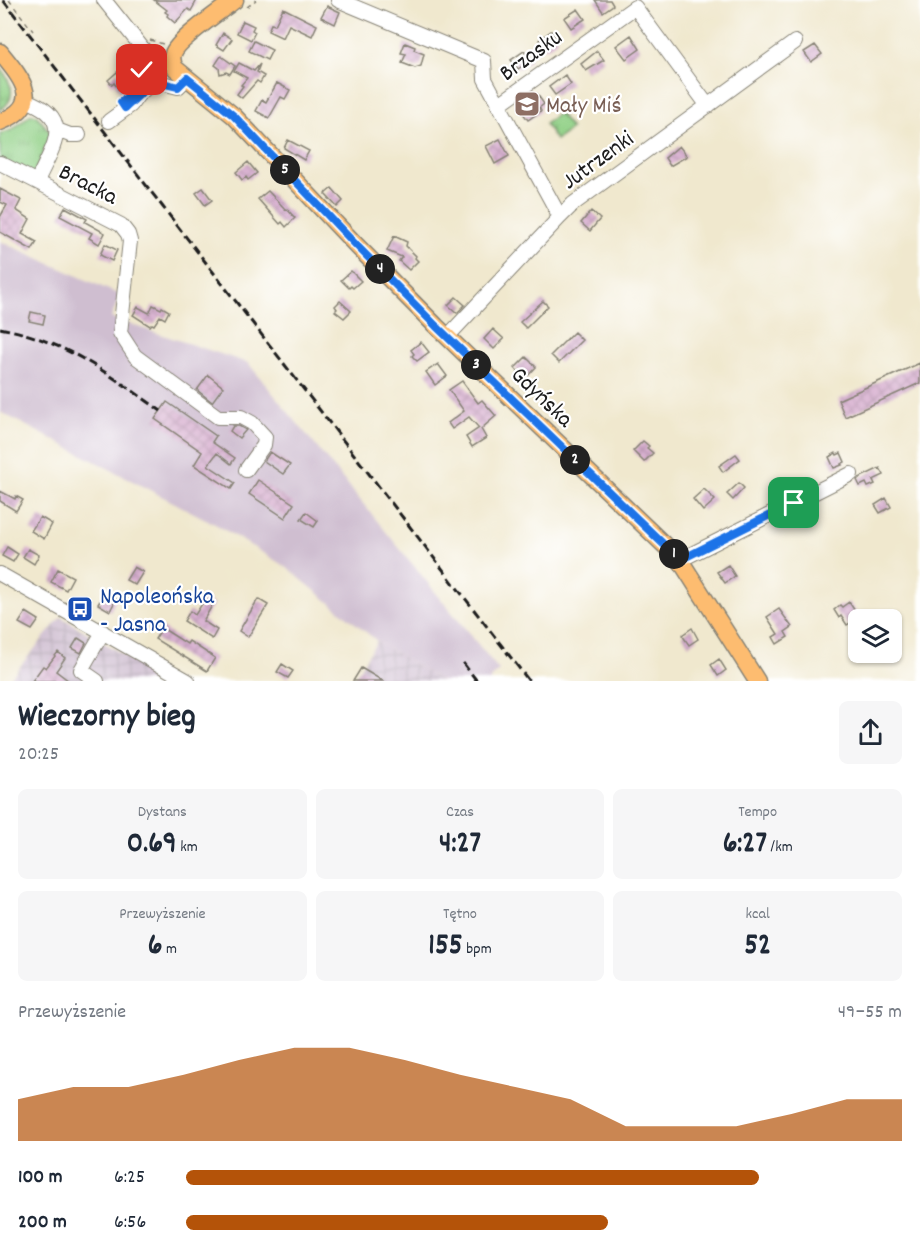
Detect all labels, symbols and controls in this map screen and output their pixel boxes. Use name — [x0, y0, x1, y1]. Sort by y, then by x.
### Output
street label: Brzasku — [493, 22, 570, 91]
pin — [116, 44, 167, 95]
icon: check — [125, 53, 158, 86]
school or university icon: Mały Miś — [512, 89, 542, 119]
place label: Mały Miś — [546, 90, 621, 124]
street label: Jutrzenki — [556, 124, 642, 199]
pin: 5 — [270, 155, 300, 185]
street label: Bracka — [52, 156, 124, 215]
text: 5 — [281, 158, 289, 181]
pin: 4 — [365, 254, 395, 284]
text: 4 — [377, 257, 383, 280]
pin: 3 — [461, 350, 491, 380]
text: 3 — [472, 353, 480, 376]
street label: Gdyńska — [502, 360, 580, 437]
pin: 2 — [560, 445, 590, 475]
text: 2 — [572, 448, 579, 471]
pin — [768, 477, 819, 528]
icon: arrive — [777, 486, 810, 519]
pin: 1 — [659, 539, 689, 569]
text: 1 — [672, 542, 676, 565]
place label: Napoleońska - Jasna — [100, 581, 215, 643]
bus stop icon: Napoleońska - Jasna — [65, 594, 95, 624]
map controls — [848, 609, 902, 663]
button: layers — [848, 609, 902, 663]
text: Wieczorny bieg — [18, 695, 196, 742]
button: share — [839, 701, 902, 764]
text: 20:25 — [18, 741, 59, 769]
text: Dystans — [138, 801, 187, 824]
text: Czas — [446, 801, 474, 824]
text: Tempo — [738, 801, 777, 824]
text: 0.69 — [127, 824, 177, 867]
text: 4:27 — [439, 824, 481, 867]
text: 6:27 — [723, 824, 767, 867]
text: km — [177, 836, 198, 859]
text: /km — [767, 836, 793, 859]
text: Przewyższenie — [119, 903, 206, 926]
text: Tętno — [443, 903, 477, 926]
text: kcal — [746, 903, 770, 926]
text: 6 — [148, 926, 162, 969]
text: 155 — [428, 926, 463, 969]
text: 52 — [744, 926, 771, 969]
text: m — [162, 938, 177, 961]
text: bpm — [463, 938, 492, 961]
text: Przewyższenie — [18, 999, 126, 1027]
text: 49–55 m — [838, 999, 902, 1027]
text: 100 m — [18, 1164, 63, 1192]
text: 6:25 — [114, 1164, 145, 1192]
text: 200 m — [18, 1209, 67, 1237]
text: 6:56 — [114, 1209, 146, 1237]

